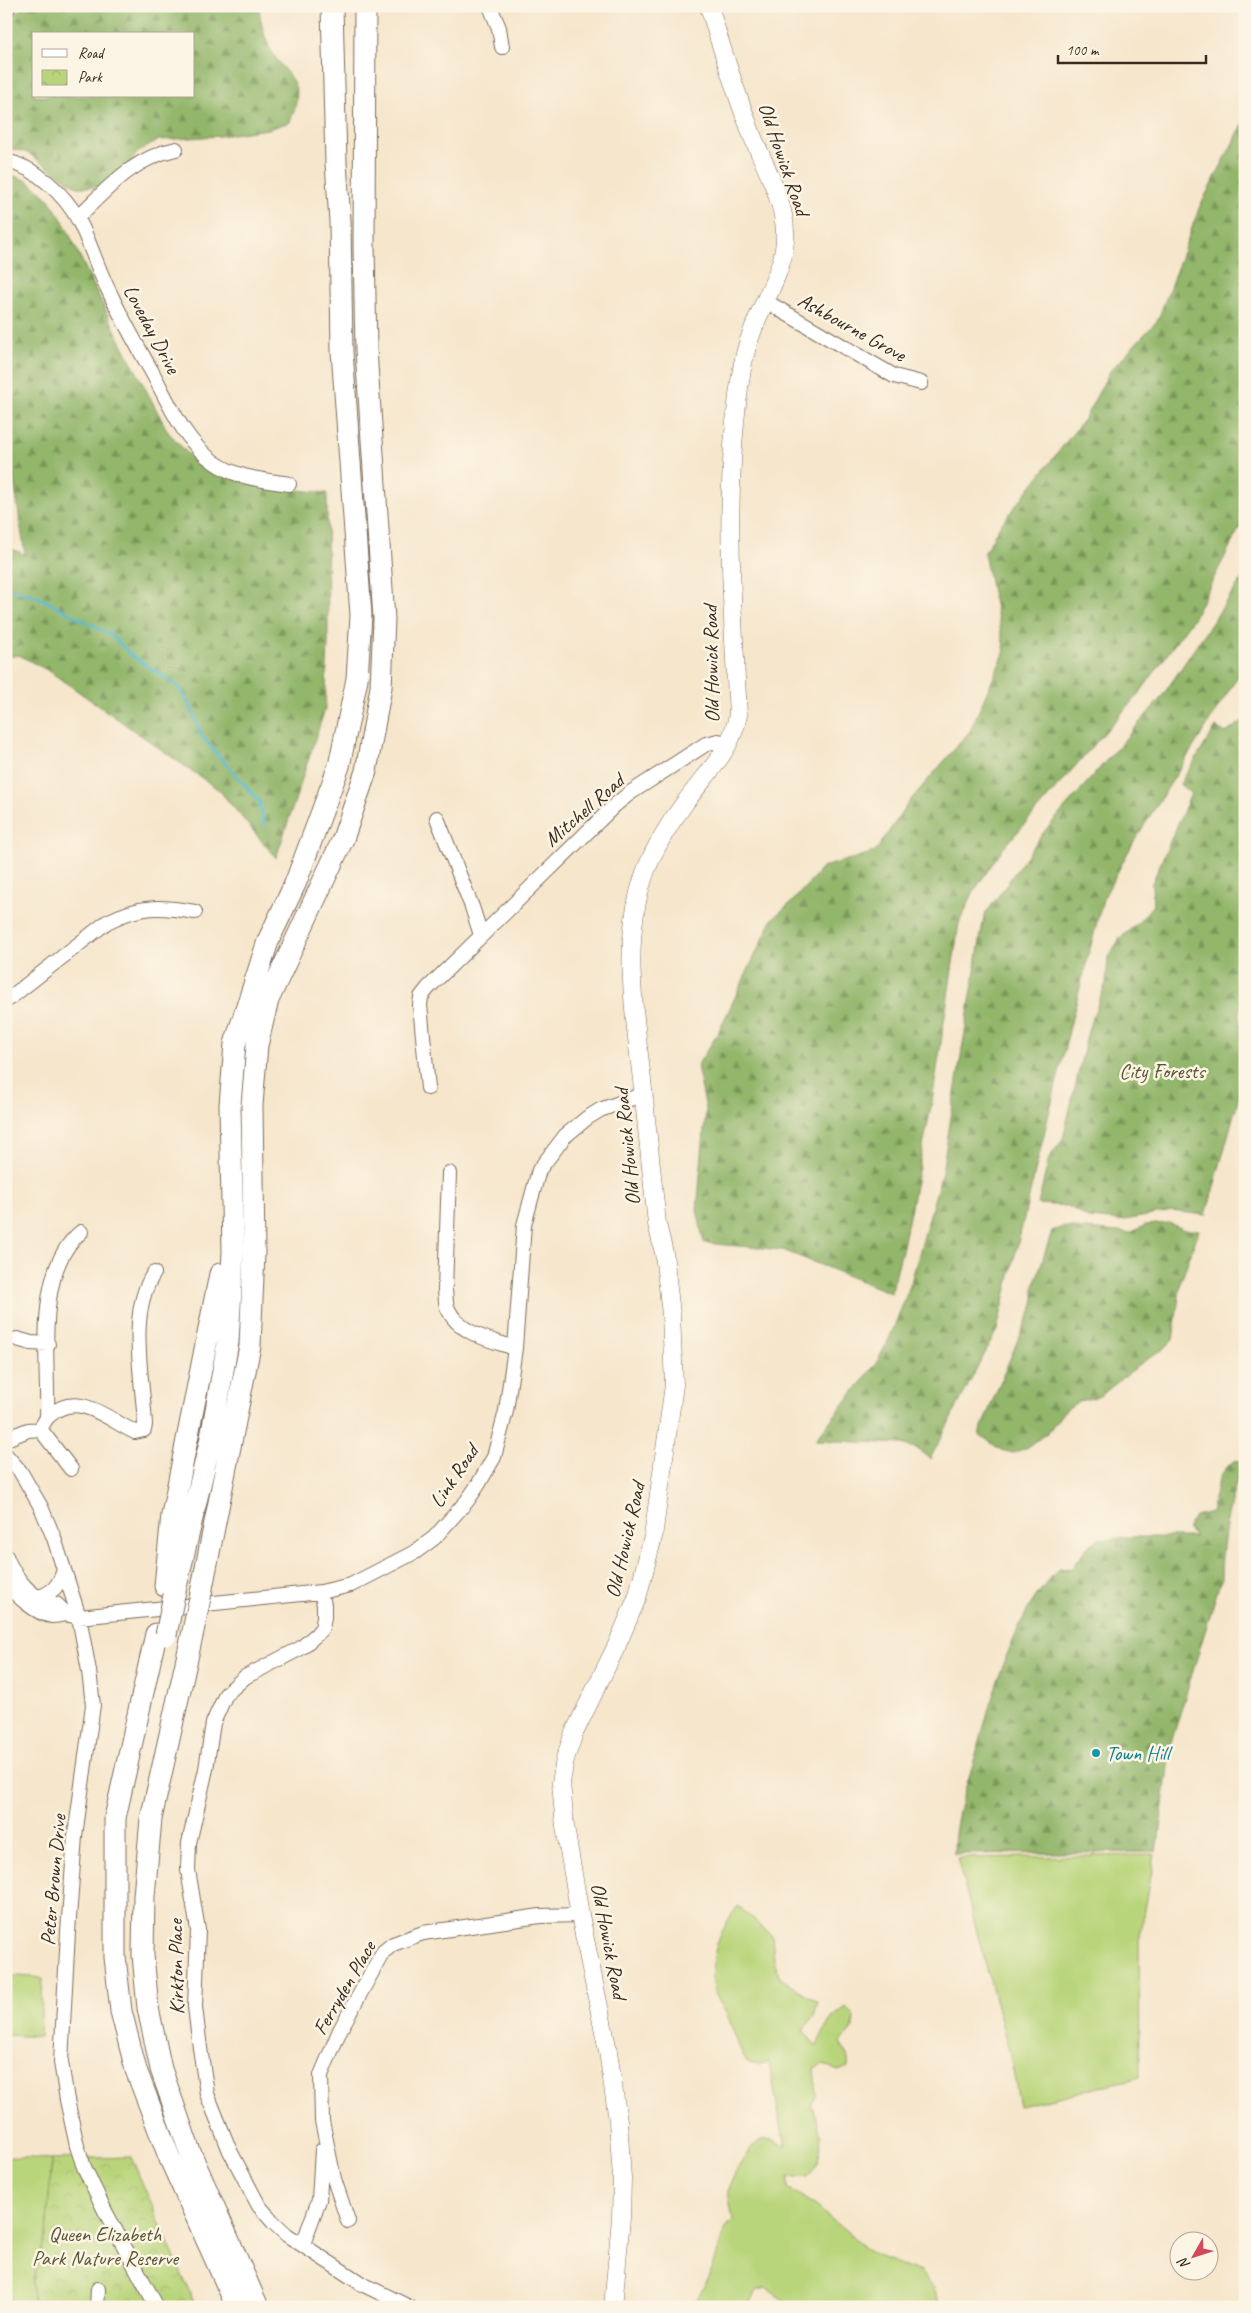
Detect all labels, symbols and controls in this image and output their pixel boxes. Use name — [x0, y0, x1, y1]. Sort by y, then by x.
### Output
legend — [32, 32, 195, 98]
scale bar — [1058, 32, 1206, 64]
text: 100 m — [1066, 41, 1100, 60]
text: Road — [78, 44, 105, 63]
text: Park — [78, 68, 103, 87]
street label: Old Howick Road — [753, 99, 816, 222]
street label: Loveday Drive — [118, 280, 187, 379]
street label: Ashbourne Grove — [794, 287, 912, 368]
street label: Old Howick Road — [697, 602, 725, 723]
street label: Mitchell Road — [538, 766, 632, 852]
park label: City Forests — [1119, 1058, 1207, 1084]
street label: Old Howick Road — [608, 1084, 646, 1207]
street label: Link Road — [424, 1437, 486, 1512]
street label: Old Howick Road — [599, 1477, 652, 1600]
place label: Town Hill — [1106, 1740, 1173, 1766]
marker: Town Hill — [1090, 1747, 1102, 1759]
street label: Peter Brown Drive — [34, 1812, 72, 1947]
street label: Old Howick Road — [585, 1881, 634, 2004]
street label: Kirkton Place — [162, 1917, 190, 2015]
street label: Ferryden Place — [307, 1935, 382, 2040]
park label: Queen Elizabeth Park Nature Reserve — [32, 2221, 180, 2271]
north arrow — [1168, 2230, 1218, 2280]
text: N — [1173, 2253, 1194, 2273]

